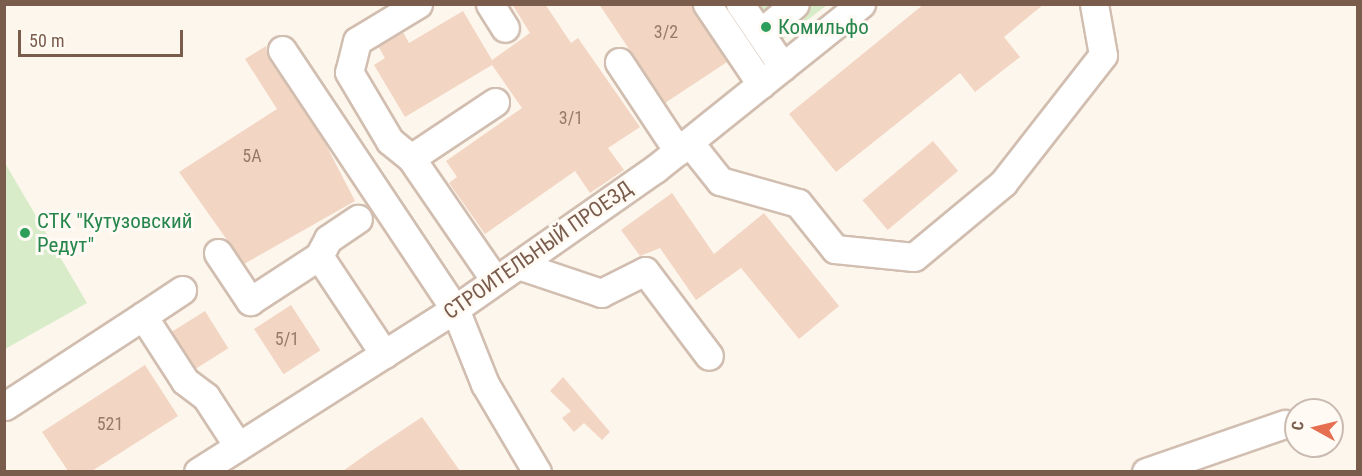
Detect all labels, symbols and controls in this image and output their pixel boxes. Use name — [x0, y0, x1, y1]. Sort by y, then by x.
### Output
place label: Комильфо — [778, 14, 869, 40]
scale bar — [21, 18, 186, 56]
marker: Комильфо — [759, 20, 773, 34]
house number: 3/2 — [654, 21, 678, 43]
text: 50 m — [29, 30, 64, 51]
house number: 3/1 — [559, 107, 583, 129]
house number: 5А — [242, 145, 262, 167]
street label: СТРОИТЕЛЬНЫЙ ПРОЕЗД — [439, 175, 637, 325]
place label: СТК "Кутузовский Редут" — [37, 208, 192, 258]
marker: СТК "Кутузовский Редут" — [18, 226, 32, 240]
house number: 5/1 — [275, 328, 299, 350]
north arrow — [1284, 398, 1344, 458]
house number: 521 — [97, 413, 123, 435]
text: С — [1288, 420, 1308, 432]

